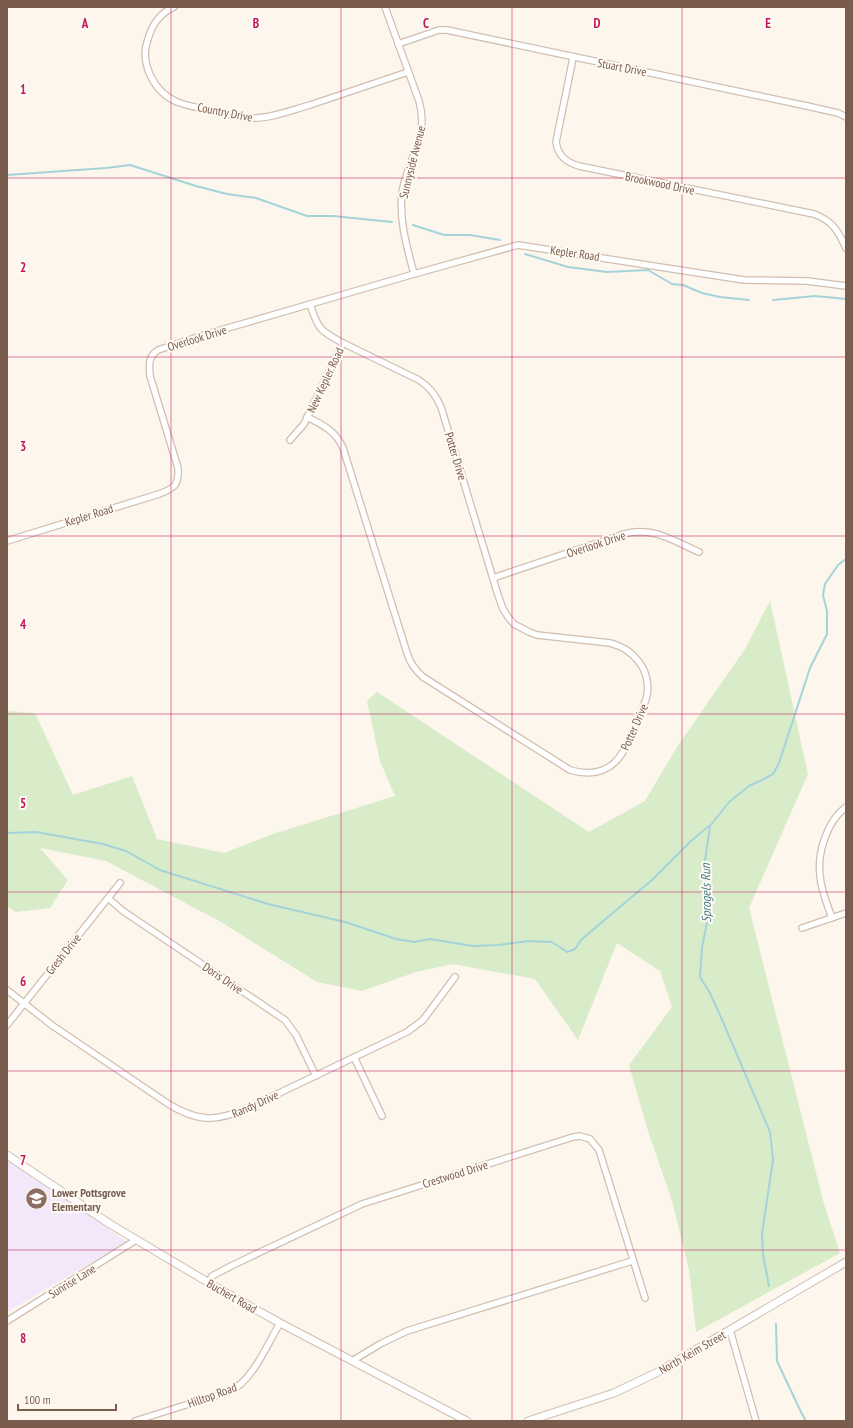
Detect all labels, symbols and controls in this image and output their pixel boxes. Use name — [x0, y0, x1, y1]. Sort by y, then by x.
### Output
text: A — [81, 15, 89, 32]
text: B — [253, 15, 259, 32]
text: C — [423, 15, 429, 32]
text: D — [594, 15, 601, 32]
text: E — [765, 15, 771, 32]
street label: Stuart Drive — [596, 55, 648, 79]
text: 1 — [20, 81, 26, 98]
street label: Country Drive — [196, 99, 254, 125]
street label: Sunnyside Avenue — [396, 124, 428, 200]
street label: Brookwood Drive — [624, 168, 696, 198]
street label: Kepler Road — [549, 242, 601, 264]
text: 2 — [20, 259, 26, 276]
street label: Overlook Drive — [166, 322, 229, 354]
street label: New Kepler Road — [303, 345, 347, 415]
street label: Potter Drive — [442, 430, 470, 482]
text: 3 — [20, 438, 26, 455]
street label: Kepler Road — [63, 501, 115, 529]
street label: Overlook Drive — [565, 527, 627, 561]
text: 4 — [20, 616, 27, 633]
street label: Potter Drive — [617, 701, 651, 753]
text: 5 — [20, 795, 26, 812]
water label: Sprogels Run — [697, 862, 715, 923]
street label: Gresh Drive — [42, 931, 84, 977]
street label: Doris Drive — [200, 959, 246, 997]
text: 6 — [20, 973, 26, 990]
street label: Randy Drive — [229, 1087, 281, 1121]
text: 7 — [20, 1152, 26, 1169]
street label: Crestwood Drive — [420, 1157, 490, 1191]
place label: Lower Pottsgrove Elementary — [52, 1185, 126, 1214]
school or university icon: Lower Pottsgrove Elementary — [24, 1186, 50, 1212]
street label: Sunrise Lane — [46, 1261, 98, 1301]
street label: Buchert Road — [204, 1276, 260, 1316]
street label: North Keim Street — [656, 1327, 729, 1377]
text: 8 — [20, 1330, 26, 1347]
street label: Hilltop Road — [185, 1379, 239, 1411]
scale bar — [18, 1386, 116, 1412]
text: 100 m — [24, 1392, 51, 1407]

